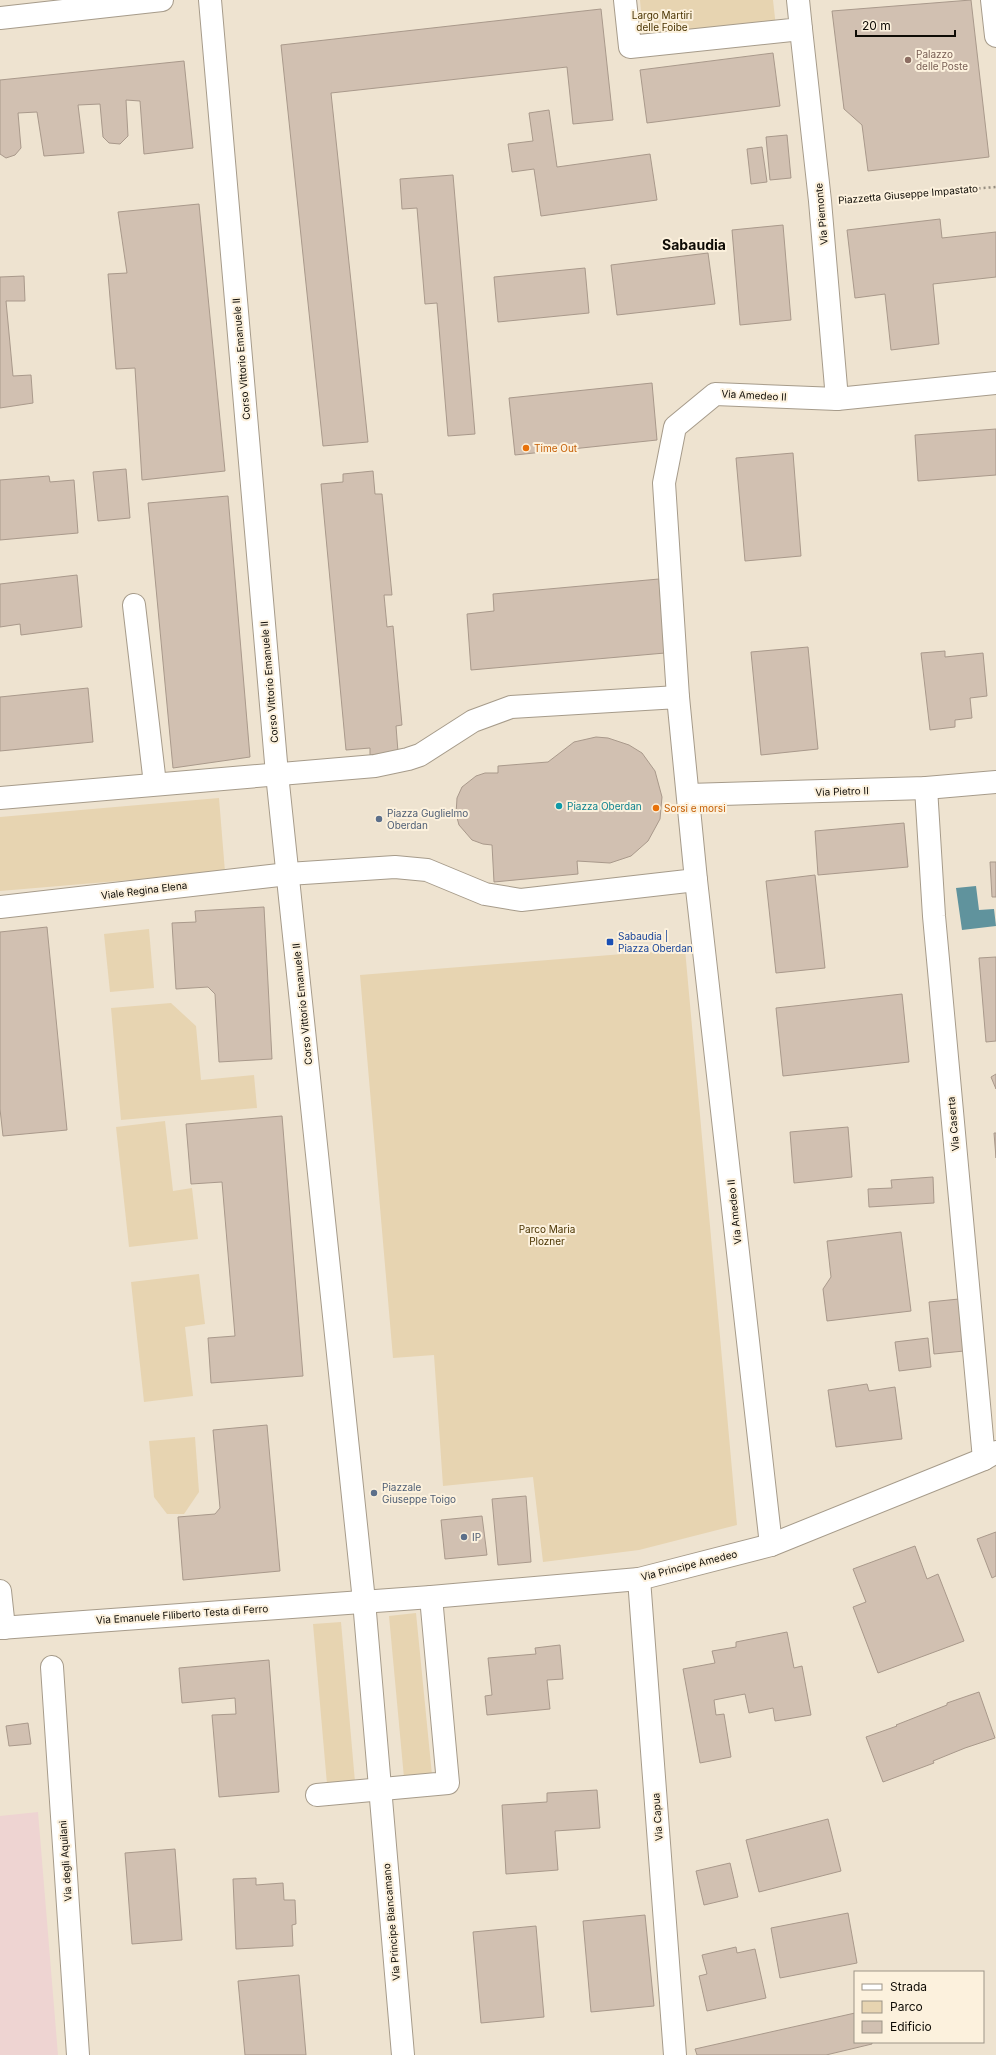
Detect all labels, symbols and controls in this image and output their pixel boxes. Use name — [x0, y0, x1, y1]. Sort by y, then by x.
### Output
park label: Largo Martiri delle Foibe — [632, 9, 692, 33]
scale bar — [856, 12, 955, 38]
text: 20 m — [862, 18, 891, 33]
place label: Palazzo delle Poste — [916, 48, 968, 72]
marker: Palazzo delle Poste — [903, 55, 913, 65]
street label: Via Piemonte — [812, 182, 830, 245]
street label: Piazzetta Giuseppe Impastato — [838, 182, 978, 206]
district label: Sabaudia — [662, 236, 726, 253]
street label: Corso Vittorio Emanuele II — [230, 298, 252, 420]
street label: Via Amedeo II — [721, 387, 787, 403]
place label: Time Out — [534, 442, 578, 454]
marker: Time Out — [521, 443, 531, 453]
street label: Corso Vittorio Emanuele II — [258, 621, 280, 743]
street label: Via Pietro II — [815, 784, 869, 798]
place label: Piazza Oberdan — [567, 800, 642, 812]
marker: Piazza Oberdan — [554, 801, 564, 811]
place label: Sorsi e morsi — [664, 802, 726, 814]
marker: Sorsi e morsi — [651, 803, 661, 813]
place label: Piazza Guglielmo Oberdan — [387, 807, 468, 831]
marker: Piazza Guglielmo Oberdan — [374, 814, 384, 824]
street label: Viale Regina Elena — [100, 879, 188, 901]
place label: Sabaudia | Piazza Oberdan — [618, 930, 693, 954]
marker: Sabaudia | Piazza Oberdan — [605, 937, 615, 947]
street label: Corso Vittorio Emanuele II — [290, 943, 314, 1065]
street label: Via Caserta — [945, 1096, 961, 1152]
street label: Via Amedeo II — [725, 1179, 743, 1245]
park label: Parco Maria Plozner — [519, 1223, 575, 1247]
place label: Piazzale Giuseppe Toigo — [382, 1481, 456, 1505]
marker: Piazzale Giuseppe Toigo — [369, 1488, 379, 1498]
place label: IP — [472, 1531, 481, 1543]
marker: IP — [459, 1532, 469, 1542]
street label: Via Principe Amedeo — [640, 1547, 738, 1583]
street label: Via Emanuele Filiberto Testa di Ferro — [95, 1602, 269, 1626]
street label: Via Capua — [649, 1792, 665, 1842]
street label: Via degli Aquilani — [56, 1820, 74, 1902]
street label: Via Principe Biancamano — [380, 1863, 402, 1981]
legend — [854, 1971, 984, 2043]
text: Strada — [890, 1979, 927, 1994]
text: Parco — [890, 1999, 923, 2014]
text: Edificio — [890, 2019, 932, 2034]

